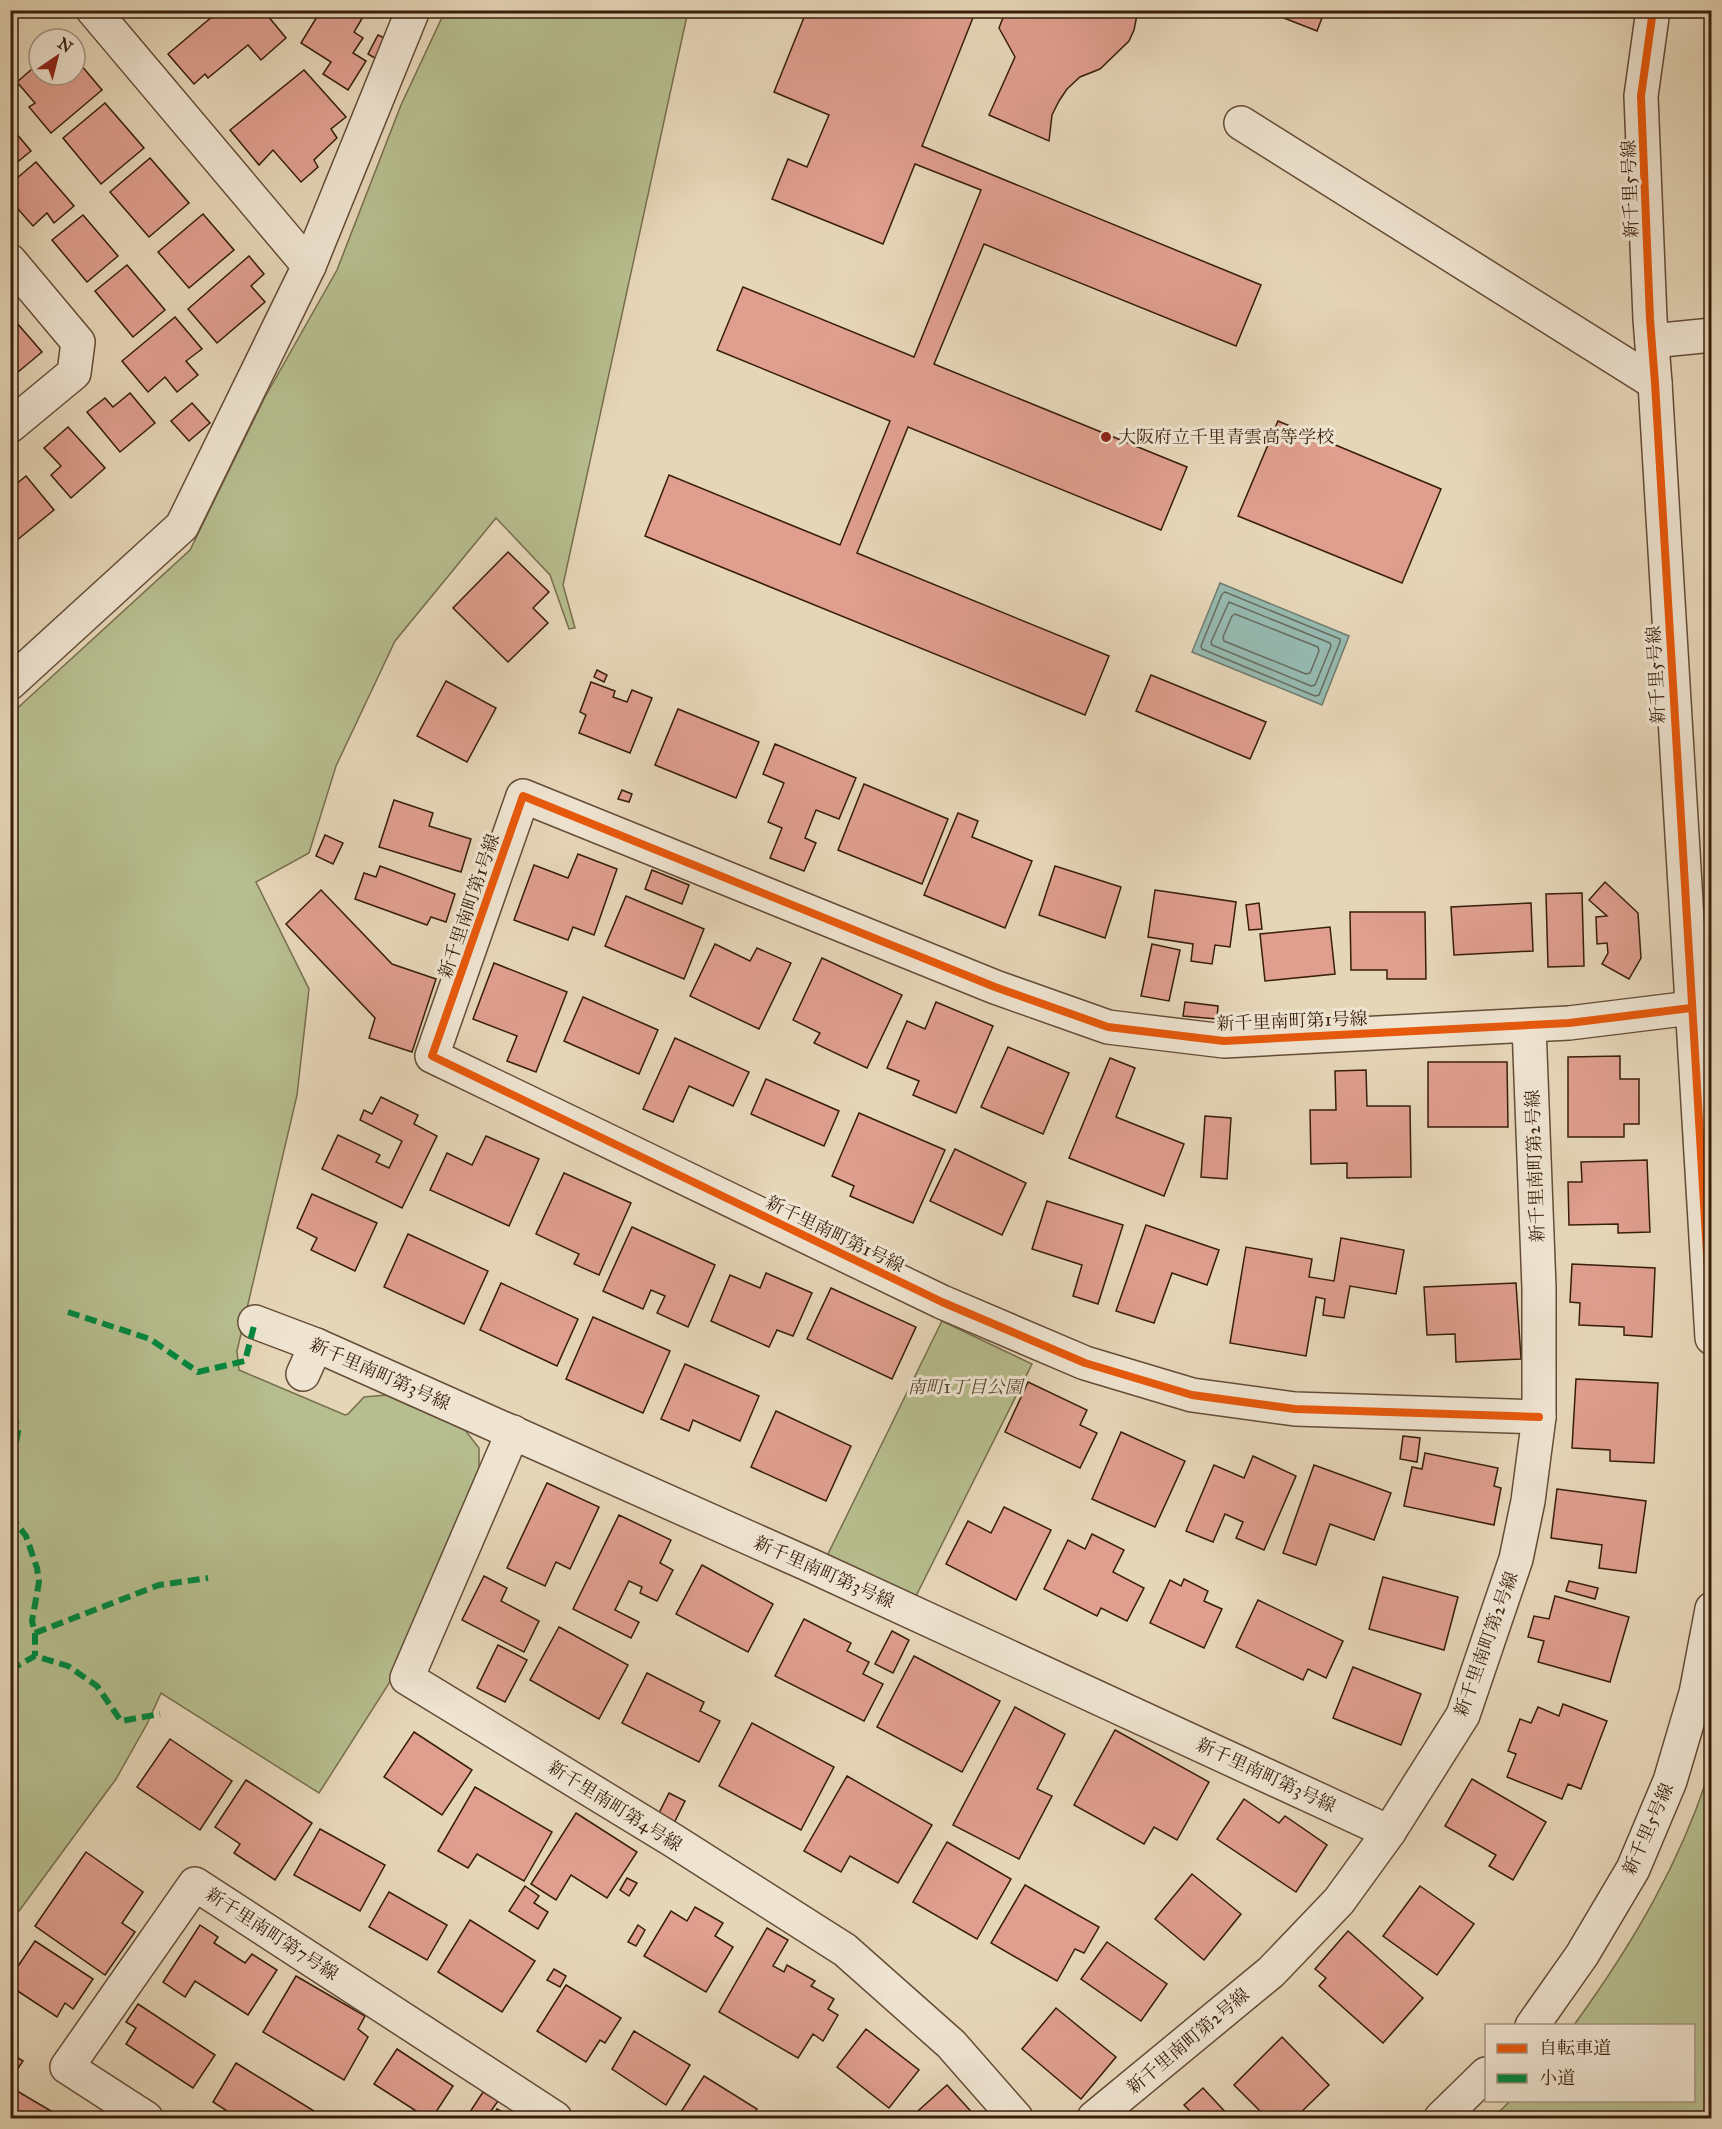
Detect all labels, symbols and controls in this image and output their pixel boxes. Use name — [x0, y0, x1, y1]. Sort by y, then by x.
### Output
north arrow — [27, 27, 87, 87]
text: N — [54, 33, 77, 57]
street label: 新千里5号線 — [1617, 139, 1643, 239]
place label: 大阪府立千里青雲高等学校 — [1118, 426, 1334, 448]
marker: 大阪府立千里青雲高等学校 — [1099, 430, 1113, 444]
street label: 新千里5号線 — [1642, 625, 1670, 725]
street label: 新千里南町第1号線 — [434, 831, 504, 981]
street label: 新千里南町第1号線 — [1216, 1007, 1368, 1035]
street label: 新千里南町第2号線 — [1521, 1089, 1549, 1243]
street label: 新千里南町第1号線 — [762, 1191, 908, 1277]
street label: 新千里南町第3号線 — [306, 1333, 454, 1415]
park label: 南町1丁目公園 — [907, 1376, 1026, 1398]
street label: 新千里南町第3号線 — [750, 1531, 898, 1613]
street label: 新千里南町第2号線 — [1450, 1568, 1522, 1720]
street label: 新千里南町第3号線 — [1193, 1733, 1339, 1817]
street label: 新千里南町第4号線 — [544, 1756, 686, 1856]
street label: 新千里5号線 — [1618, 1780, 1678, 1878]
street label: 新千里南町第7号線 — [202, 1883, 342, 1985]
street label: 新千里南町第2号線 — [1122, 1983, 1254, 2099]
legend — [1485, 2024, 1695, 2102]
text: 自転車道 — [1539, 2037, 1611, 2059]
text: 小道 — [1539, 2067, 1575, 2089]

